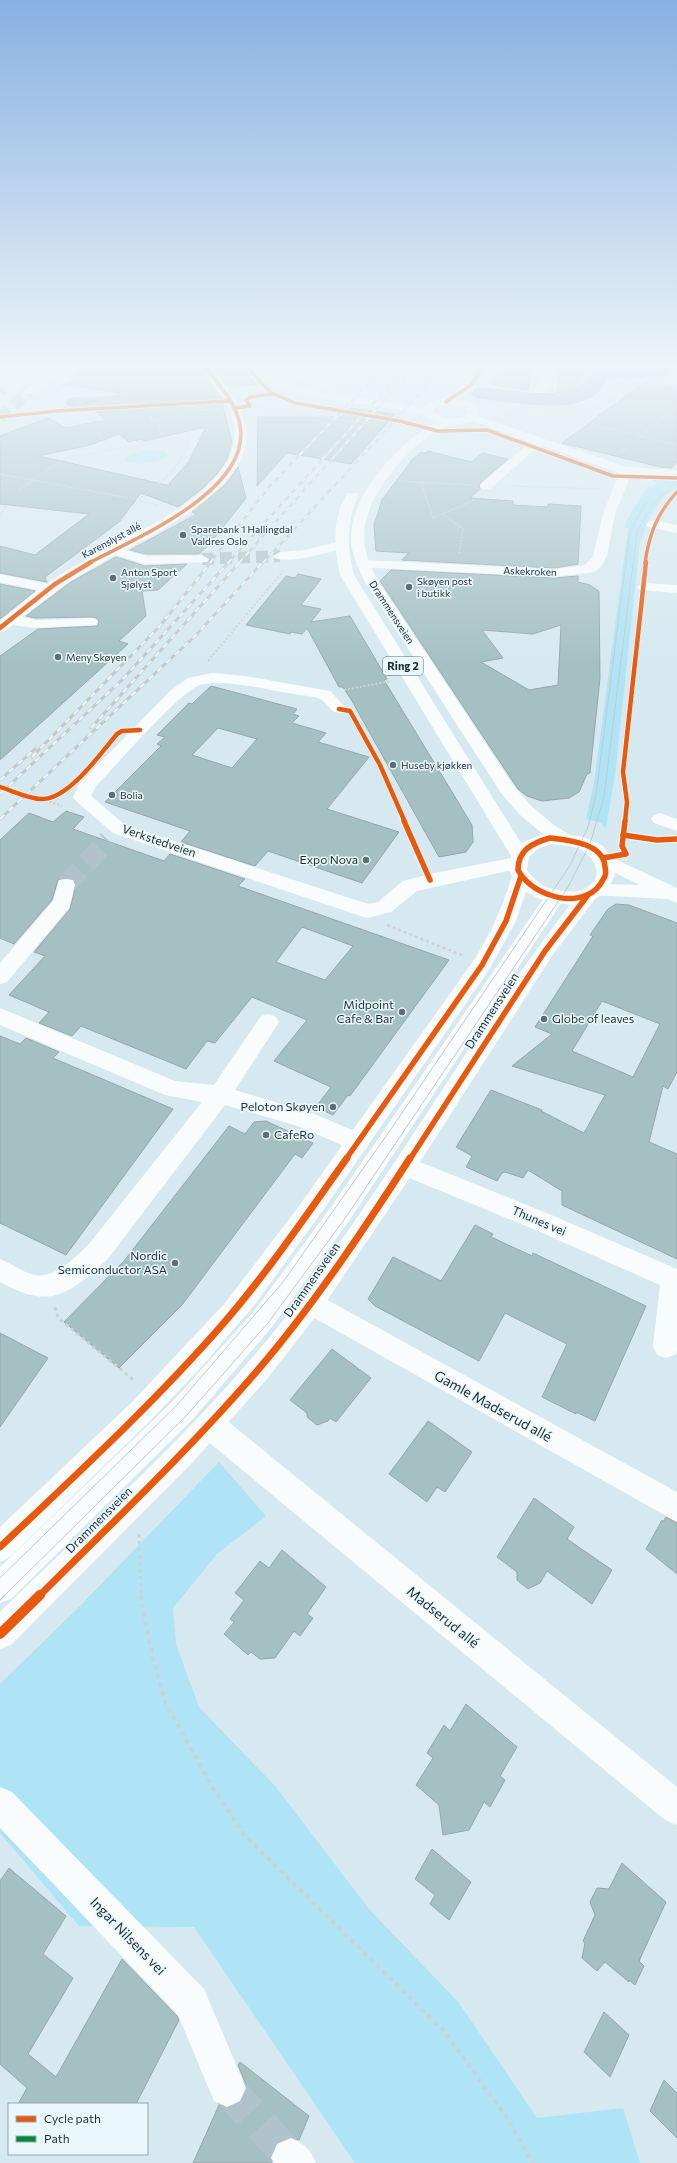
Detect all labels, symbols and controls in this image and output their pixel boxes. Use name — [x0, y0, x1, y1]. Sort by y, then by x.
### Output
street label: Karenslyst allé — [79, 519, 143, 561]
place label: Sparebank 1 Hallingdal Valdres Oslo — [191, 523, 293, 547]
marker: Sparebank 1 Hallingdal Valdres Oslo — [178, 530, 188, 540]
street label: Askekroken — [503, 564, 557, 578]
place label: Anton Sport Sjølyst — [121, 566, 177, 590]
marker: Anton Sport Sjølyst — [108, 573, 118, 583]
place label: Skøyen post i butikk — [417, 575, 472, 599]
street label: Drammensveien — [367, 578, 417, 646]
marker: Skøyen post i butikk — [404, 582, 414, 592]
place label: Meny Skøyen — [66, 651, 126, 663]
marker: Meny Skøyen — [53, 652, 63, 662]
road number: Ring 2 — [383, 657, 423, 675]
place label: Huseby kjøkken — [401, 759, 472, 771]
marker: Huseby kjøkken — [388, 760, 398, 770]
place label: Bolia — [120, 789, 143, 801]
marker: Bolia — [107, 790, 117, 800]
street label: Verkstedveien — [121, 821, 198, 859]
place label: Expo Nova — [300, 852, 358, 866]
marker: Expo Nova — [361, 855, 371, 865]
street label: Drammensveien — [461, 970, 521, 1051]
place label: Midpoint Cafe & Bar — [337, 997, 394, 1025]
marker: Midpoint Cafe & Bar — [397, 1007, 407, 1017]
place label: Globe of leaves — [552, 1011, 634, 1025]
marker: Globe of leaves — [539, 1014, 549, 1024]
place label: Peloton Skøyen — [241, 1099, 325, 1113]
marker: Peloton Skøyen — [328, 1102, 338, 1112]
place label: CafeRo — [274, 1127, 314, 1141]
marker: CafeRo — [261, 1130, 271, 1140]
street label: Thunes vei — [510, 1202, 569, 1238]
street label: Drammensveien — [280, 1239, 342, 1319]
place label: Nordic Semiconductor ASA — [58, 1248, 167, 1276]
marker: Nordic Semiconductor ASA — [170, 1258, 180, 1268]
street label: Gamle Madserud allé — [431, 1366, 555, 1445]
street label: Drammensveien — [62, 1483, 134, 1555]
street label: Madserud allé — [404, 1582, 483, 1651]
street label: Ingar Nilsens vei — [87, 1893, 170, 1978]
legend — [8, 2103, 148, 2155]
text: Cycle path — [44, 2111, 101, 2125]
text: Path — [44, 2131, 70, 2145]

